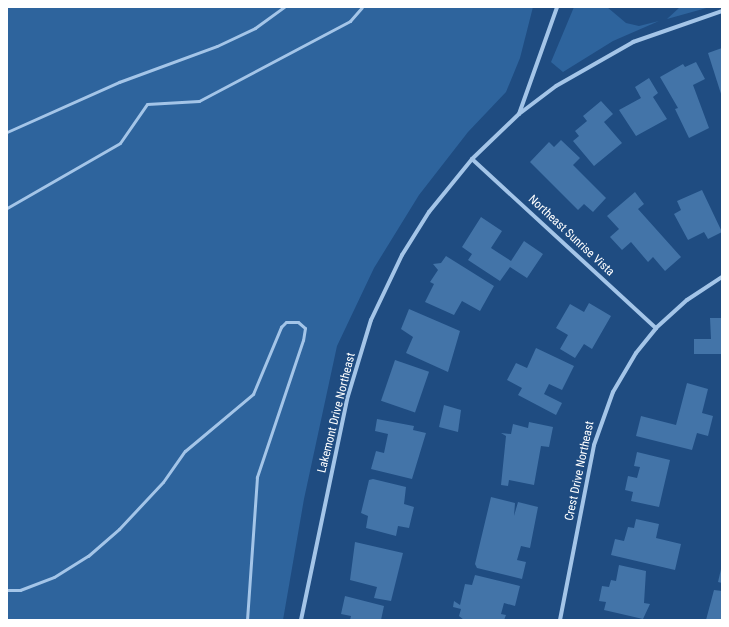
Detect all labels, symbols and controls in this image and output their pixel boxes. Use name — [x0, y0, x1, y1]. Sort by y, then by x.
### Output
street label: Northeast Sunrise Vista — [525, 192, 617, 280]
street label: Lakemont Drive Northeast — [315, 351, 359, 475]
street label: Crest Drive Northeast — [562, 420, 598, 522]

